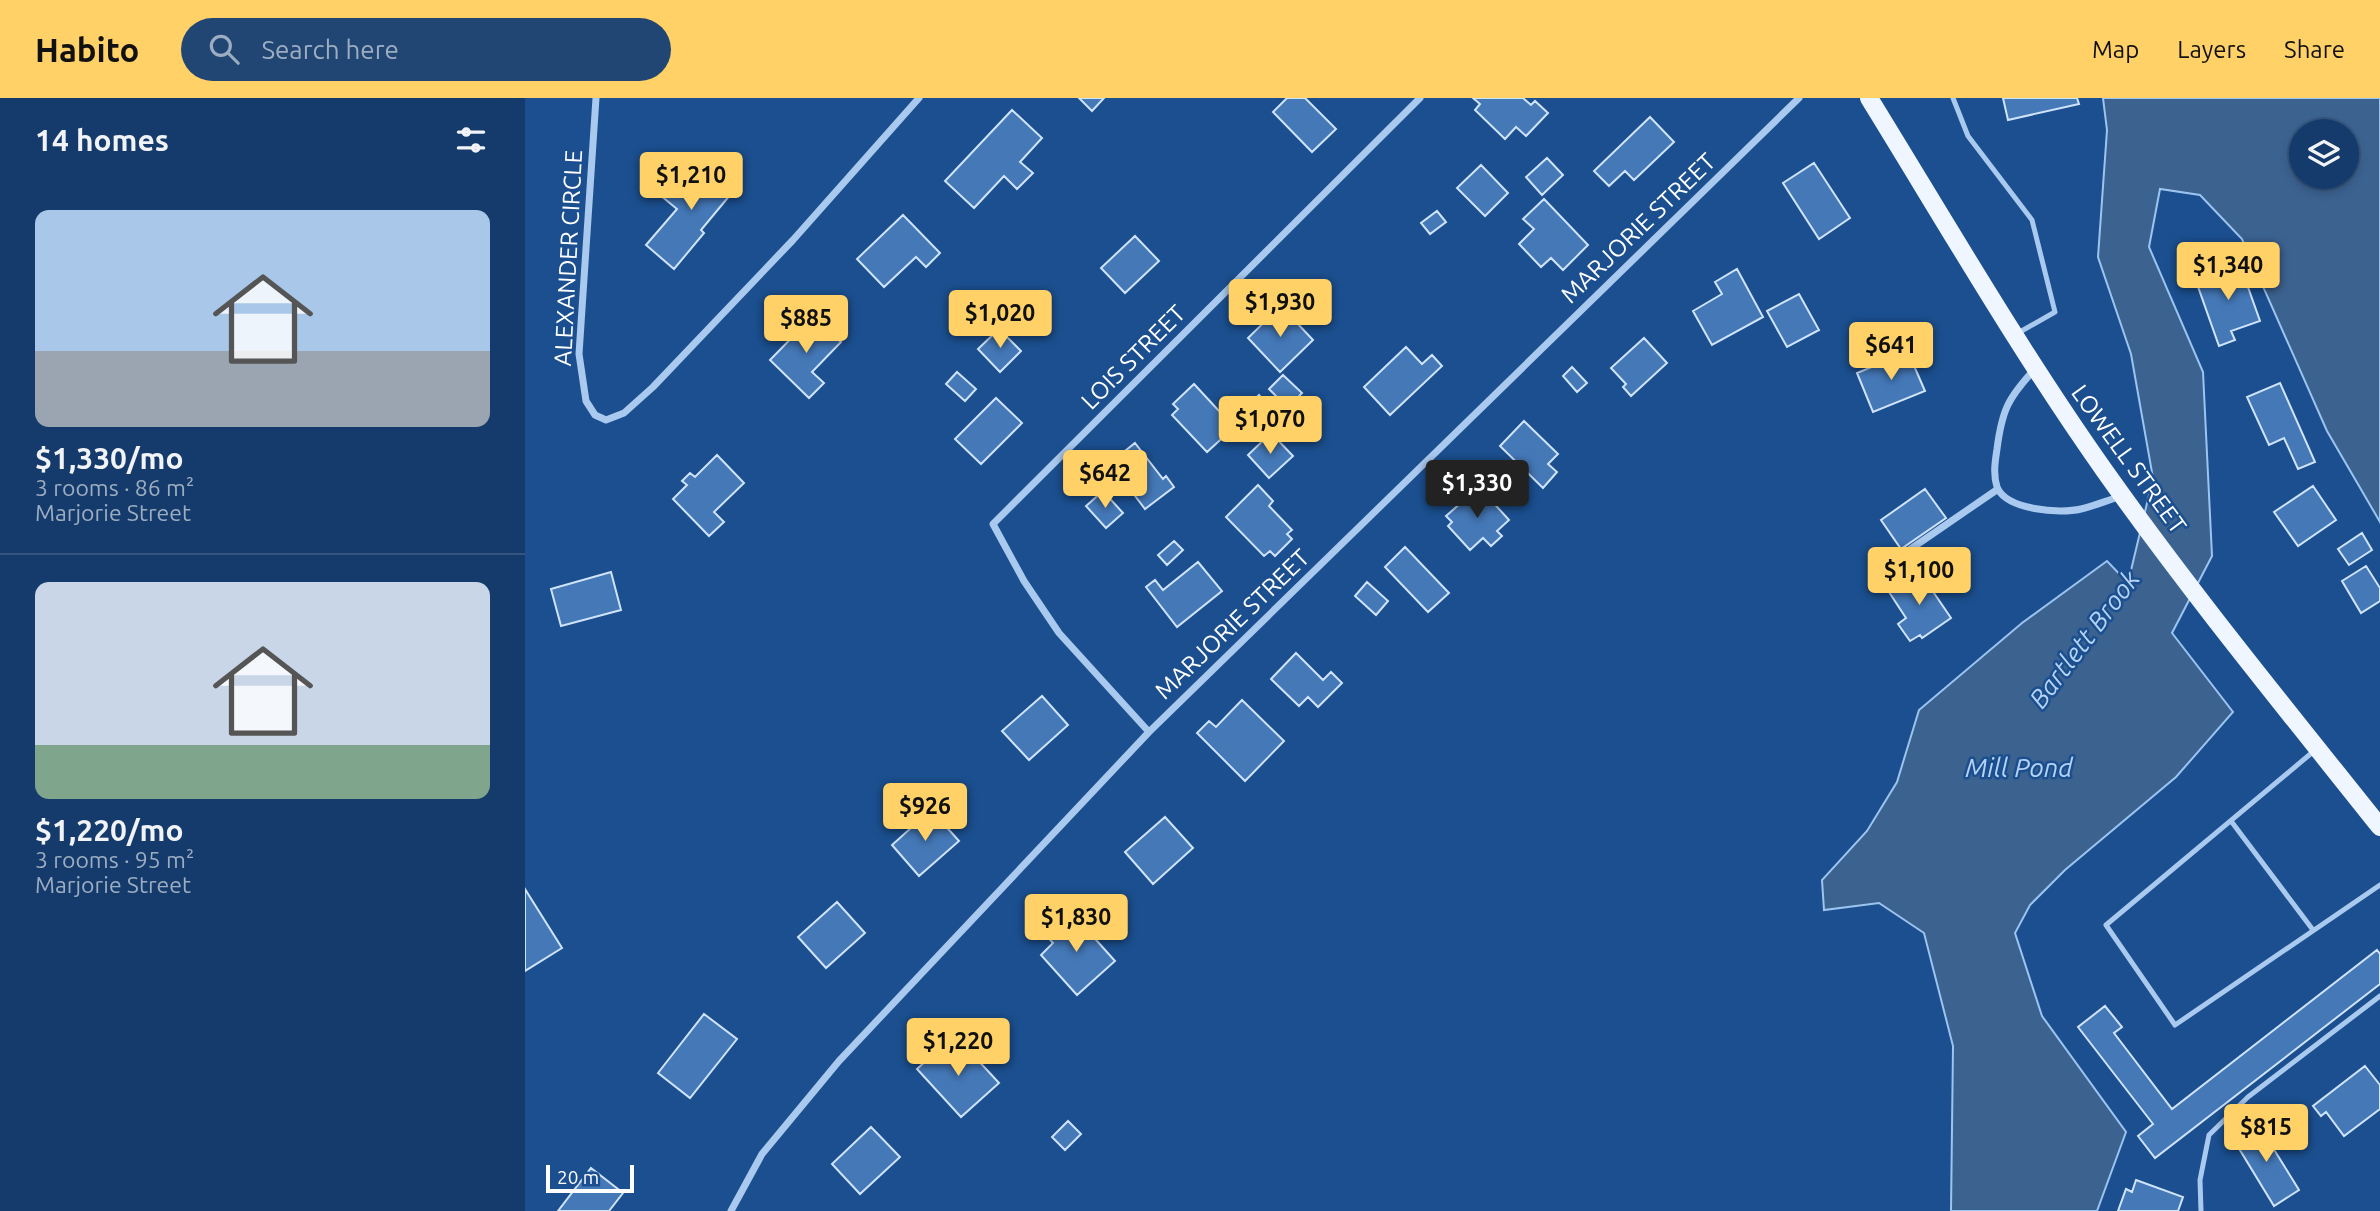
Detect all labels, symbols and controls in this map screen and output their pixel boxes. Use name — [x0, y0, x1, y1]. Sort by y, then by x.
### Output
search box — [181, 18, 671, 81]
icon: search — [205, 30, 243, 68]
text: Habito — [35, 31, 139, 68]
text: Search here — [261, 35, 399, 64]
text: Map — [2092, 36, 2139, 63]
text: Layers — [2177, 36, 2246, 63]
text: Share — [2284, 36, 2345, 63]
map controls — [2289, 119, 2359, 189]
button: layers — [2289, 119, 2359, 189]
icon: filters — [452, 121, 490, 159]
text: 14 homes — [35, 123, 169, 157]
street label: MARJORIE STREET — [1555, 148, 1721, 308]
street label: ALEXANDER CIRCLE — [549, 149, 587, 367]
pin: $1,210 — [634, 152, 748, 212]
text: $1,210 — [656, 162, 726, 187]
pin: $1,340 — [2171, 242, 2285, 302]
text: $1,340 — [2193, 252, 2263, 277]
icon: home — [200, 256, 326, 382]
pin: $1,930 — [1223, 280, 1337, 339]
text: $1,930 — [1245, 289, 1315, 314]
pin: $1,020 — [943, 290, 1057, 350]
pin: $885 — [765, 296, 847, 355]
text: $1,020 — [965, 300, 1035, 325]
street label: LOIS STREET — [1076, 300, 1190, 414]
text: $885 — [780, 305, 832, 330]
pin: $641 — [1850, 322, 1932, 382]
text: $641 — [1865, 332, 1917, 357]
street label: LOWELL STREET — [2066, 380, 2192, 538]
pin: $1,070 — [1213, 396, 1327, 456]
text: $1,070 — [1235, 406, 1305, 431]
text: $1,330/mo — [35, 441, 184, 475]
pin: $642 — [1064, 450, 1146, 510]
text: $642 — [1079, 460, 1131, 485]
pin: $1,330 — [1420, 460, 1534, 520]
text: $1,330 — [1442, 470, 1512, 495]
text: 3 rooms · 86 m² — [35, 475, 194, 500]
text: Marjorie Street — [35, 500, 191, 525]
street label: MARJORIE STREET — [1149, 544, 1315, 704]
pin: $1,100 — [1862, 547, 1976, 607]
text: $1,100 — [1884, 557, 1954, 582]
water label: Bartlett Brook — [2023, 564, 2145, 713]
icon: home — [200, 628, 326, 754]
water label: Mill Pond — [1965, 753, 2074, 782]
pin: $926 — [884, 784, 966, 843]
text: $926 — [899, 793, 951, 818]
text: $1,220/mo — [35, 813, 184, 847]
text: 3 rooms · 95 m² — [35, 847, 194, 872]
text: Marjorie Street — [35, 872, 191, 897]
pin: $1,830 — [1019, 894, 1133, 954]
text: $1,830 — [1041, 904, 1111, 929]
pin: $1,220 — [901, 1018, 1015, 1078]
text: $1,220 — [923, 1028, 993, 1053]
pin: $815 — [2225, 1104, 2307, 1164]
text: $815 — [2240, 1114, 2292, 1139]
scale bar — [546, 1162, 633, 1194]
text: 20 m — [557, 1166, 599, 1188]

